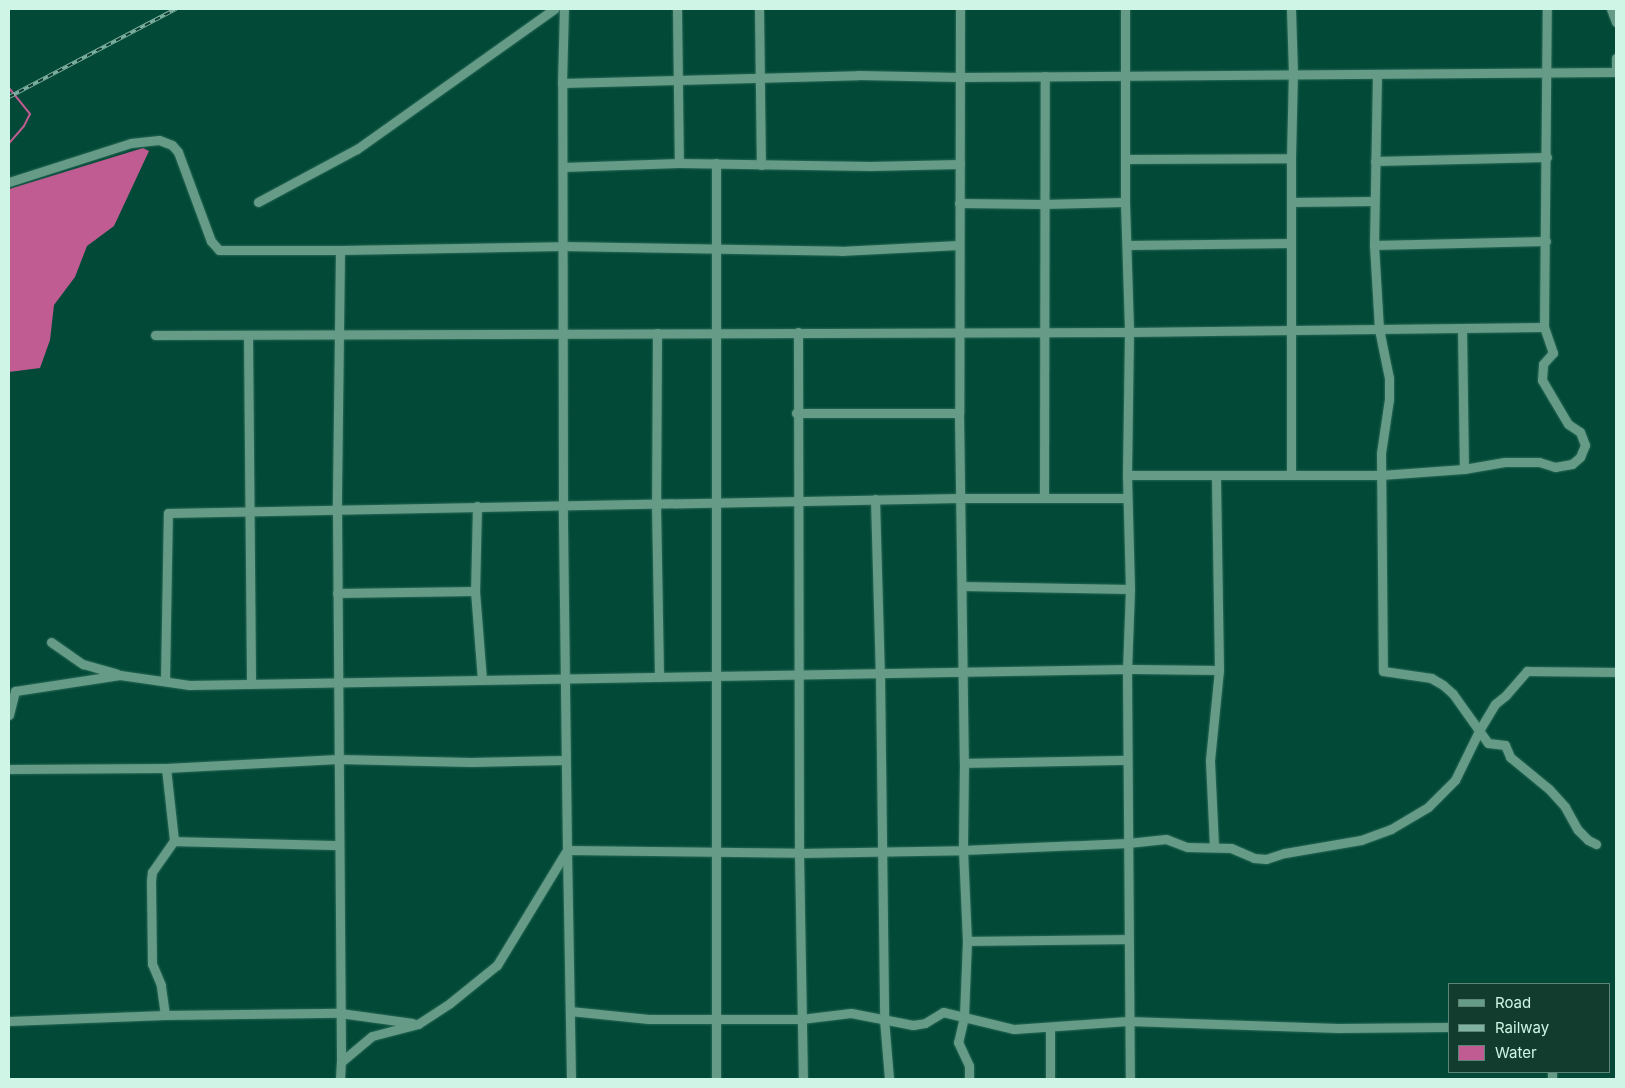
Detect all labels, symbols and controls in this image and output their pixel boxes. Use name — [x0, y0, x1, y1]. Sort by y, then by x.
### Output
legend — [1448, 983, 1610, 1073]
text: Road — [1495, 993, 1531, 1012]
text: Railway — [1495, 1018, 1549, 1037]
text: Water — [1495, 1043, 1537, 1062]

